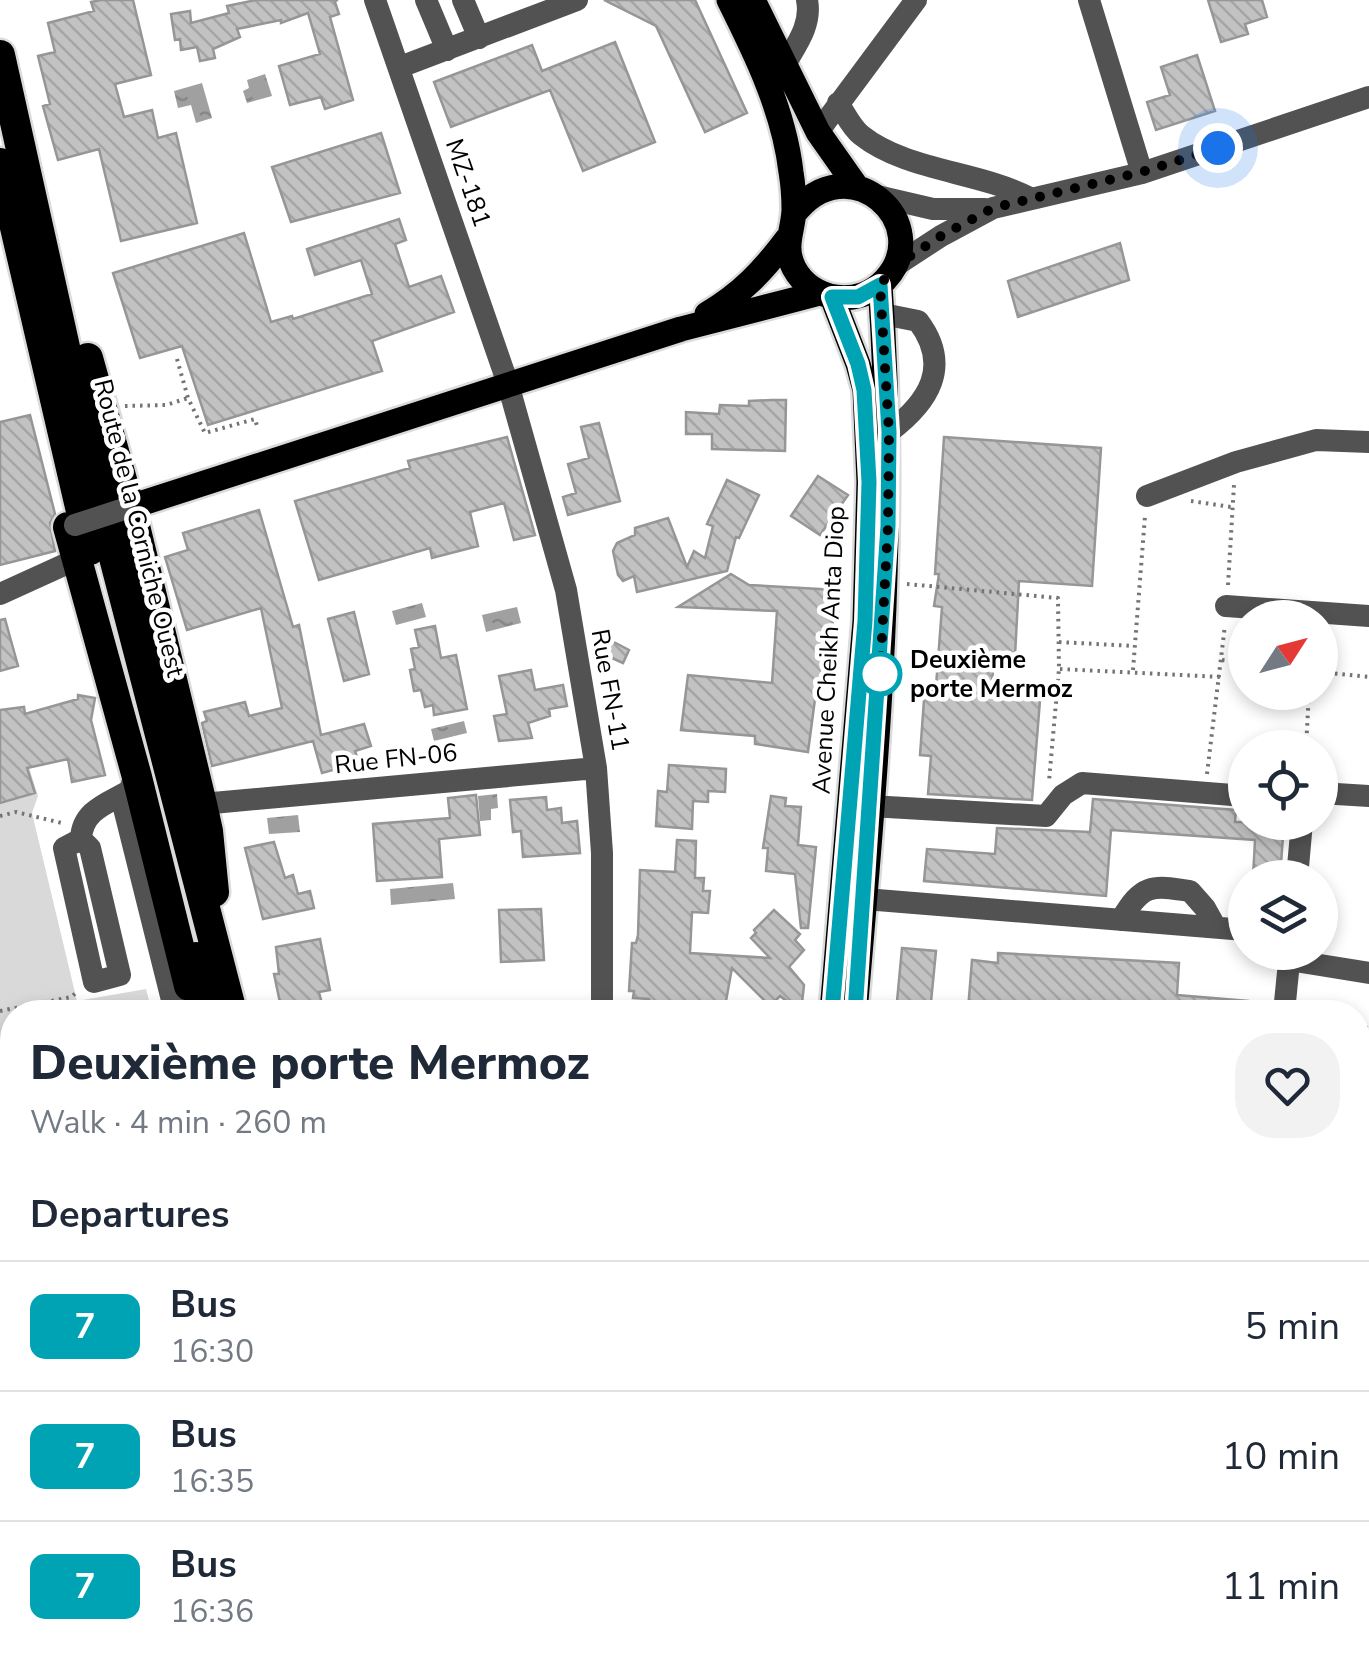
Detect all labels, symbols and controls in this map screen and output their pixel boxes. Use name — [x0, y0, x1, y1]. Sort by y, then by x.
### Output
your location — [1193, 123, 1243, 173]
street label: MZ-181 — [437, 134, 499, 232]
street label: Route de la Corniche Ouest — [86, 376, 193, 681]
street label: Avenue Cheikh Anta Diop — [804, 505, 854, 795]
north arrow — [1228, 600, 1338, 710]
map controls — [1228, 600, 1338, 970]
street label: Rue FN-11 — [583, 626, 637, 754]
place label: Deuxième porte Mermoz — [910, 643, 1073, 706]
marker: Deuxième porte Mermoz — [859, 653, 901, 695]
button: locate — [1228, 730, 1338, 840]
street label: Rue FN-06 — [333, 736, 459, 782]
button: layers — [1228, 860, 1338, 970]
text: Deuxième porte Mermoz — [30, 1030, 590, 1096]
button: heart — [1235, 1033, 1340, 1138]
text: Walk · 4 min · 260 m — [30, 1101, 327, 1144]
text: Departures — [30, 1189, 229, 1240]
text: Bus — [170, 1279, 237, 1330]
text: 5 min — [1245, 1301, 1340, 1352]
text: 7 — [74, 1303, 96, 1350]
text: 16:30 — [170, 1330, 254, 1373]
text: Bus — [170, 1409, 237, 1460]
text: 10 min — [1222, 1431, 1340, 1482]
text: 7 — [74, 1433, 96, 1480]
text: 16:35 — [170, 1460, 254, 1503]
text: Bus — [170, 1539, 237, 1590]
text: 11 min — [1222, 1561, 1340, 1612]
text: 7 — [74, 1563, 96, 1610]
text: 16:36 — [170, 1590, 254, 1633]

